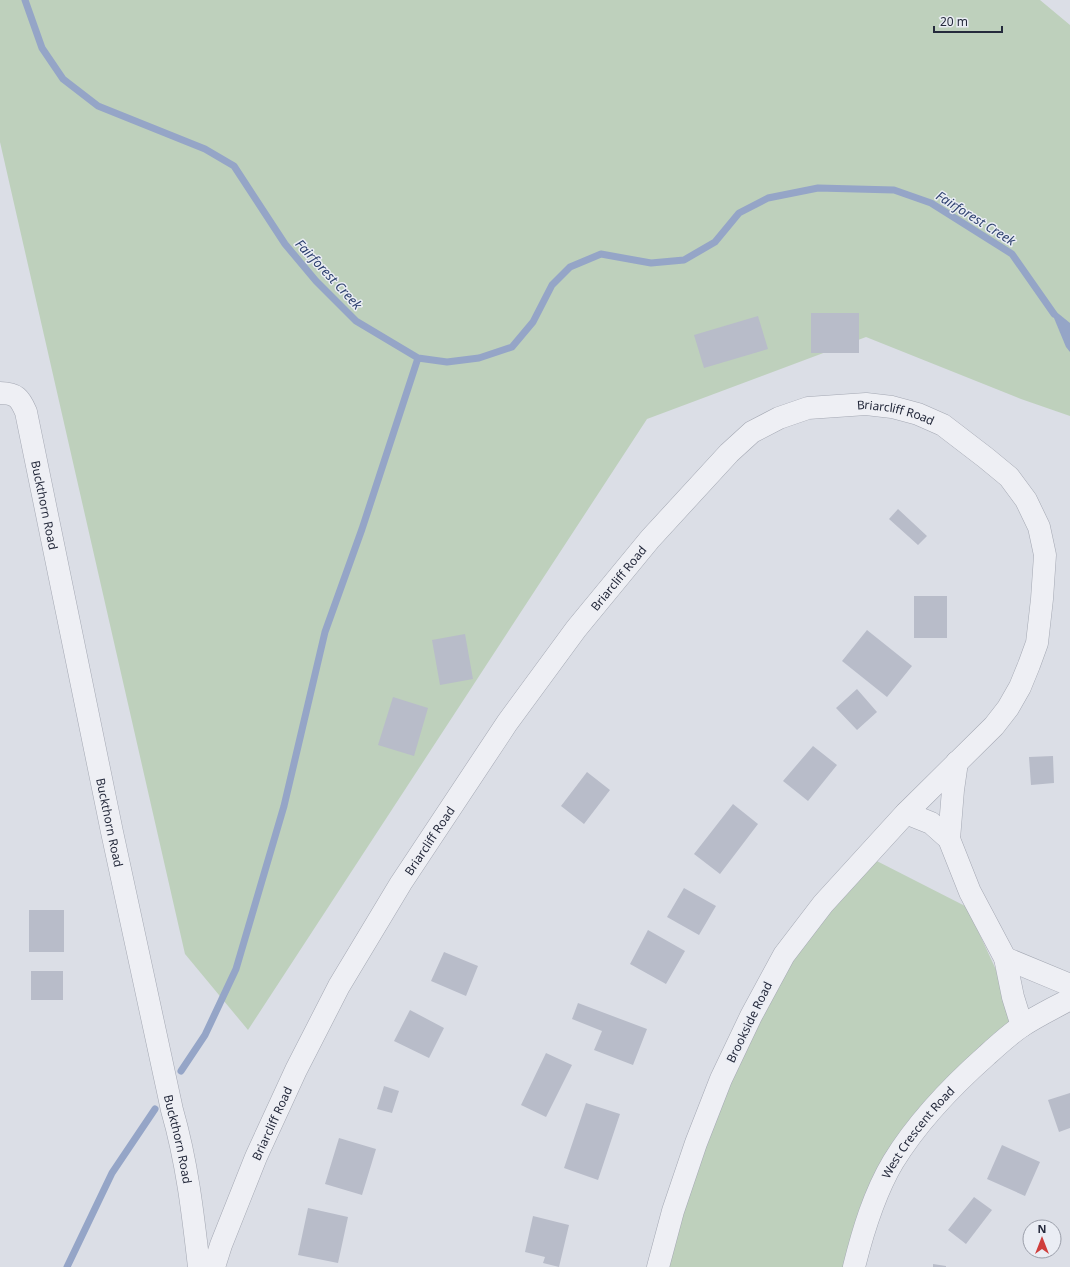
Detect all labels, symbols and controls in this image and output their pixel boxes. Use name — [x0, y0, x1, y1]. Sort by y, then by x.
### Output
scale bar — [934, 8, 1002, 34]
text: 20 m — [940, 13, 968, 30]
water label: Fairforest Creek — [933, 186, 1020, 250]
water label: Fairforest Creek — [292, 235, 367, 314]
street label: Briarcliff Road — [856, 395, 937, 429]
street label: Buckthorn Road — [28, 459, 62, 551]
street label: Briarcliff Road — [586, 542, 650, 614]
street label: Buckthorn Road — [93, 776, 128, 869]
street label: Briarcliff Road — [400, 803, 458, 878]
street label: Brookside Road — [722, 979, 776, 1065]
street label: West Crescent Road — [877, 1082, 958, 1181]
street label: Briarcliff Road — [247, 1083, 296, 1163]
street label: Buckthorn Road — [160, 1093, 197, 1185]
north arrow — [1022, 1219, 1062, 1259]
text: N — [1038, 1221, 1046, 1236]

